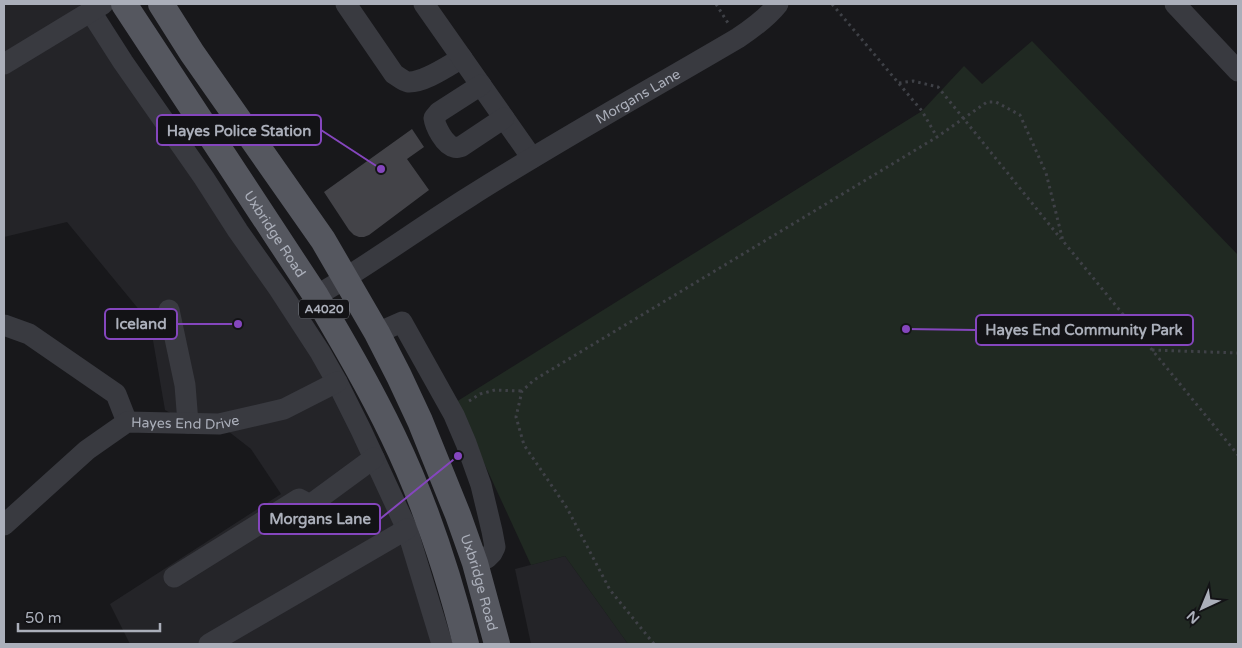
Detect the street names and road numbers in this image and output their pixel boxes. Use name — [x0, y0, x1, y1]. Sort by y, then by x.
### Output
street label: Morgans Lane — [593, 65, 684, 128]
street label: Uxbridge Road — [240, 188, 309, 281]
road number: A4020 — [299, 300, 349, 318]
street label: Hayes End Drive — [131, 412, 241, 433]
street label: Uxbridge Road — [456, 532, 501, 633]

